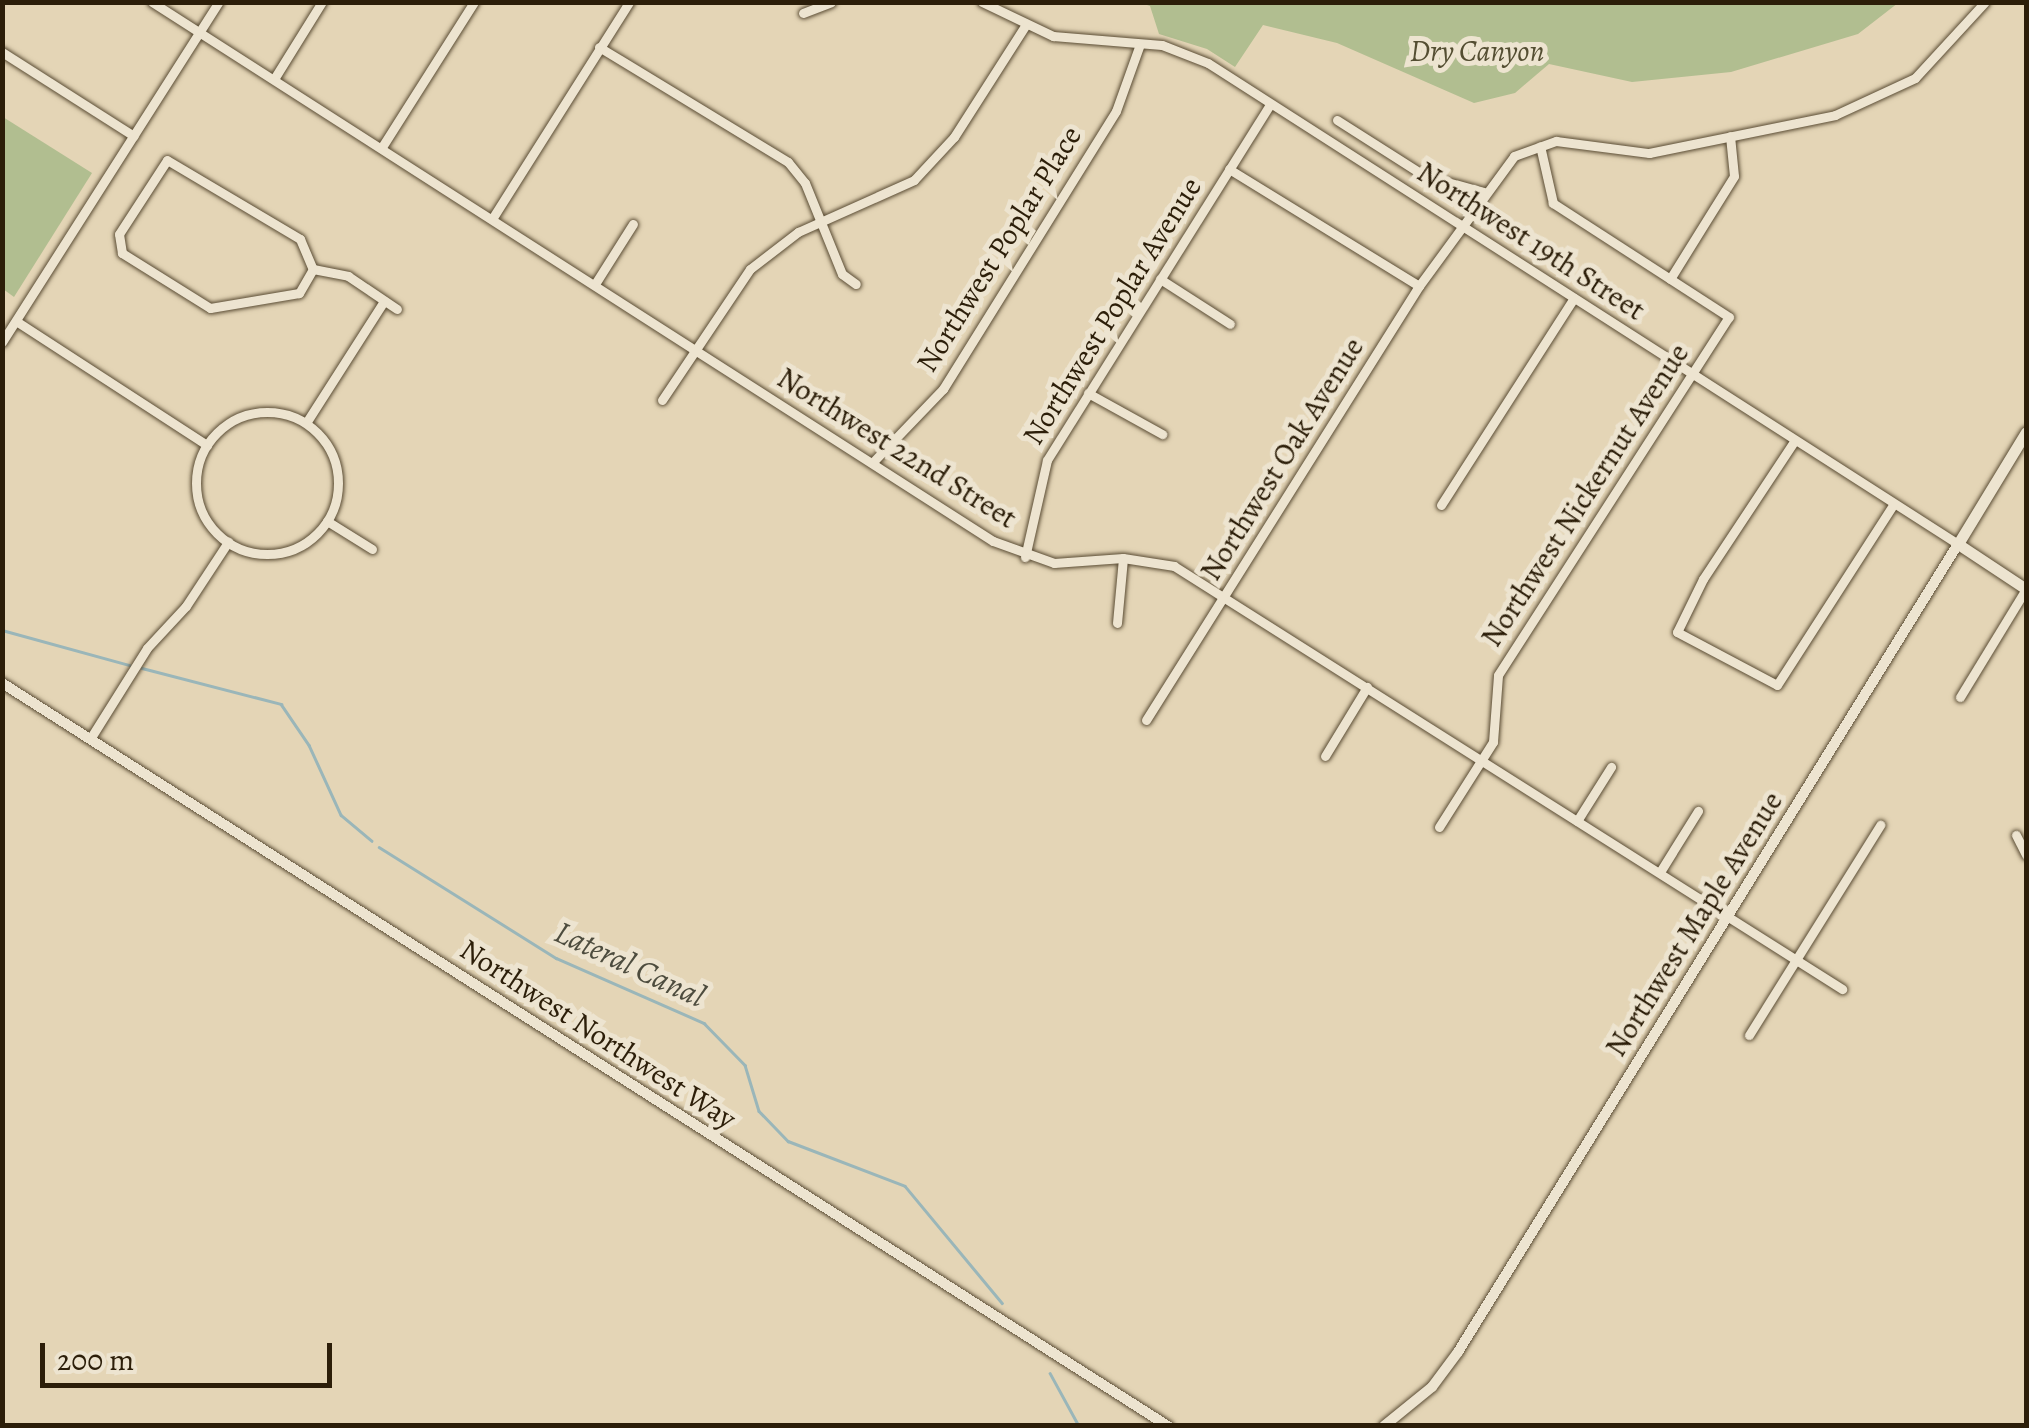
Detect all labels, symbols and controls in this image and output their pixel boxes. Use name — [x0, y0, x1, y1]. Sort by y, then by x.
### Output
park label: Dry Canyon — [1410, 33, 1544, 69]
street label: Northwest Poplar Place — [909, 119, 1089, 379]
street label: Northwest 19th Street — [1410, 154, 1652, 328]
street label: Northwest Poplar Avenue — [1015, 171, 1209, 451]
street label: Northwest Oak Avenue — [1193, 331, 1371, 587]
street label: Northwest Nickernut Avenue — [1473, 337, 1697, 653]
street label: Northwest 22nd Street — [771, 360, 1023, 536]
street label: Northwest Maple Avenue — [1598, 785, 1790, 1063]
water label: Lateral Canal — [549, 912, 711, 1016]
street label: Northwest Northwest Way — [453, 931, 743, 1137]
scale bar — [45, 1323, 338, 1385]
text: 200 m — [57, 1340, 134, 1380]

